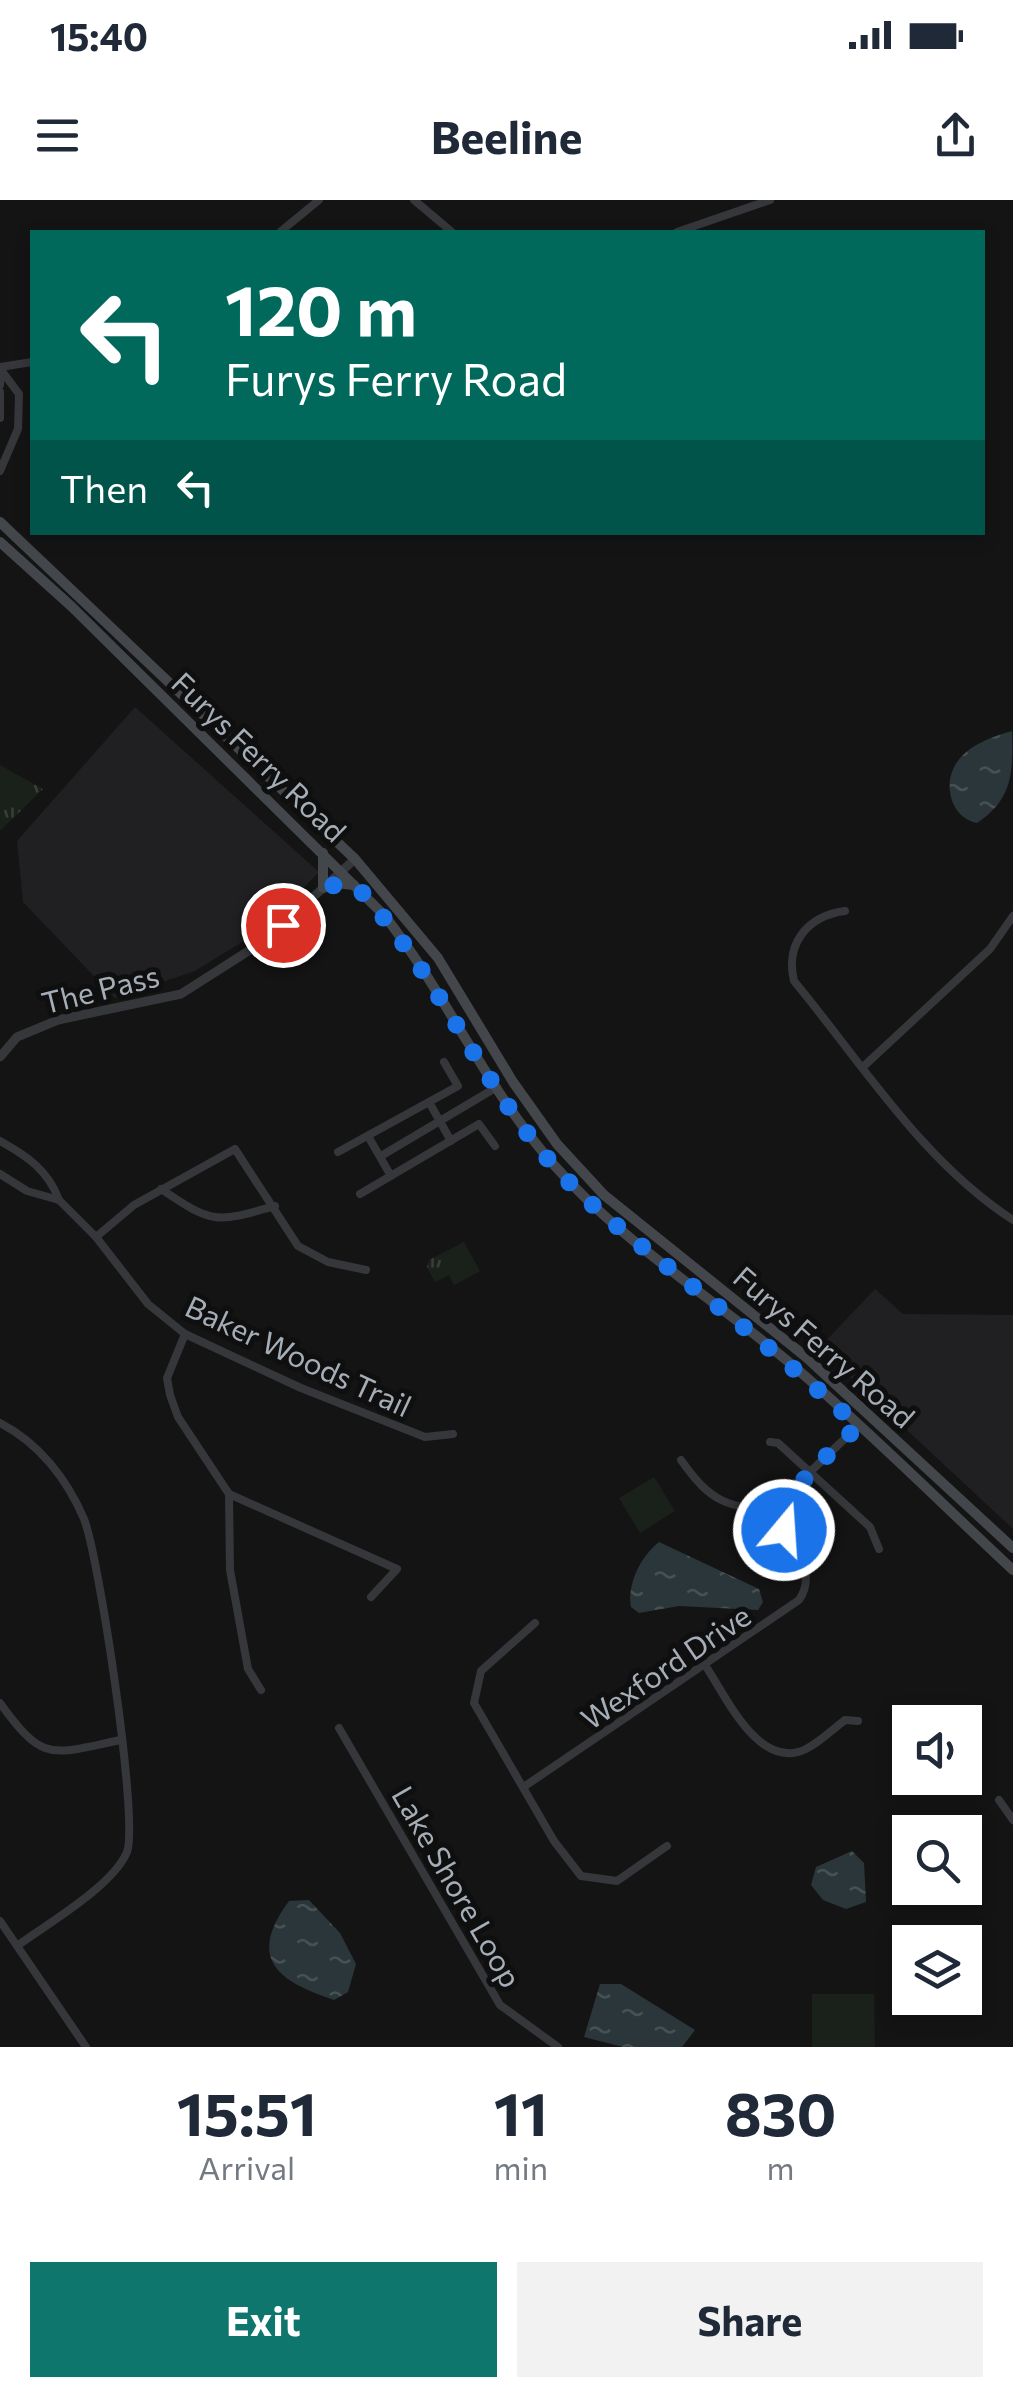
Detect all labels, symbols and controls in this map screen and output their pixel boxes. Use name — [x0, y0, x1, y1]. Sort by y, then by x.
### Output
text: 15:40 — [50, 12, 148, 59]
icon: menu — [30, 108, 85, 163]
text: Beeline — [431, 108, 582, 163]
icon: share — [928, 108, 983, 163]
text: 120 m — [225, 265, 417, 350]
icon: left — [60, 270, 190, 400]
text: Furys Ferry Road — [225, 350, 567, 405]
icon: left — [168, 460, 223, 515]
text: Then — [60, 464, 148, 511]
street label: Furys Ferry Road — [165, 664, 355, 848]
pin — [241, 883, 326, 968]
icon: arrive — [256, 898, 311, 953]
street label: The Pass — [37, 956, 163, 1020]
street label: Furys Ferry Road — [727, 1257, 923, 1435]
street label: Baker Woods Trail — [180, 1287, 418, 1423]
position arrow — [732, 1478, 836, 1582]
street label: Wexford Drive — [573, 1596, 757, 1736]
map controls — [892, 1705, 982, 2015]
button: sound — [892, 1705, 982, 1795]
street label: Lake Shore Loop — [385, 1779, 531, 1993]
button: search — [892, 1815, 982, 1905]
button: layers — [892, 1925, 982, 2015]
text: 15:51 — [177, 2075, 317, 2148]
text: 11 — [494, 2075, 548, 2148]
text: 830 — [725, 2075, 836, 2148]
text: Arrival — [198, 2147, 295, 2187]
text: min — [494, 2147, 548, 2187]
text: m — [767, 2147, 794, 2187]
button: Exit — [30, 2262, 497, 2377]
button: Share — [517, 2262, 983, 2377]

